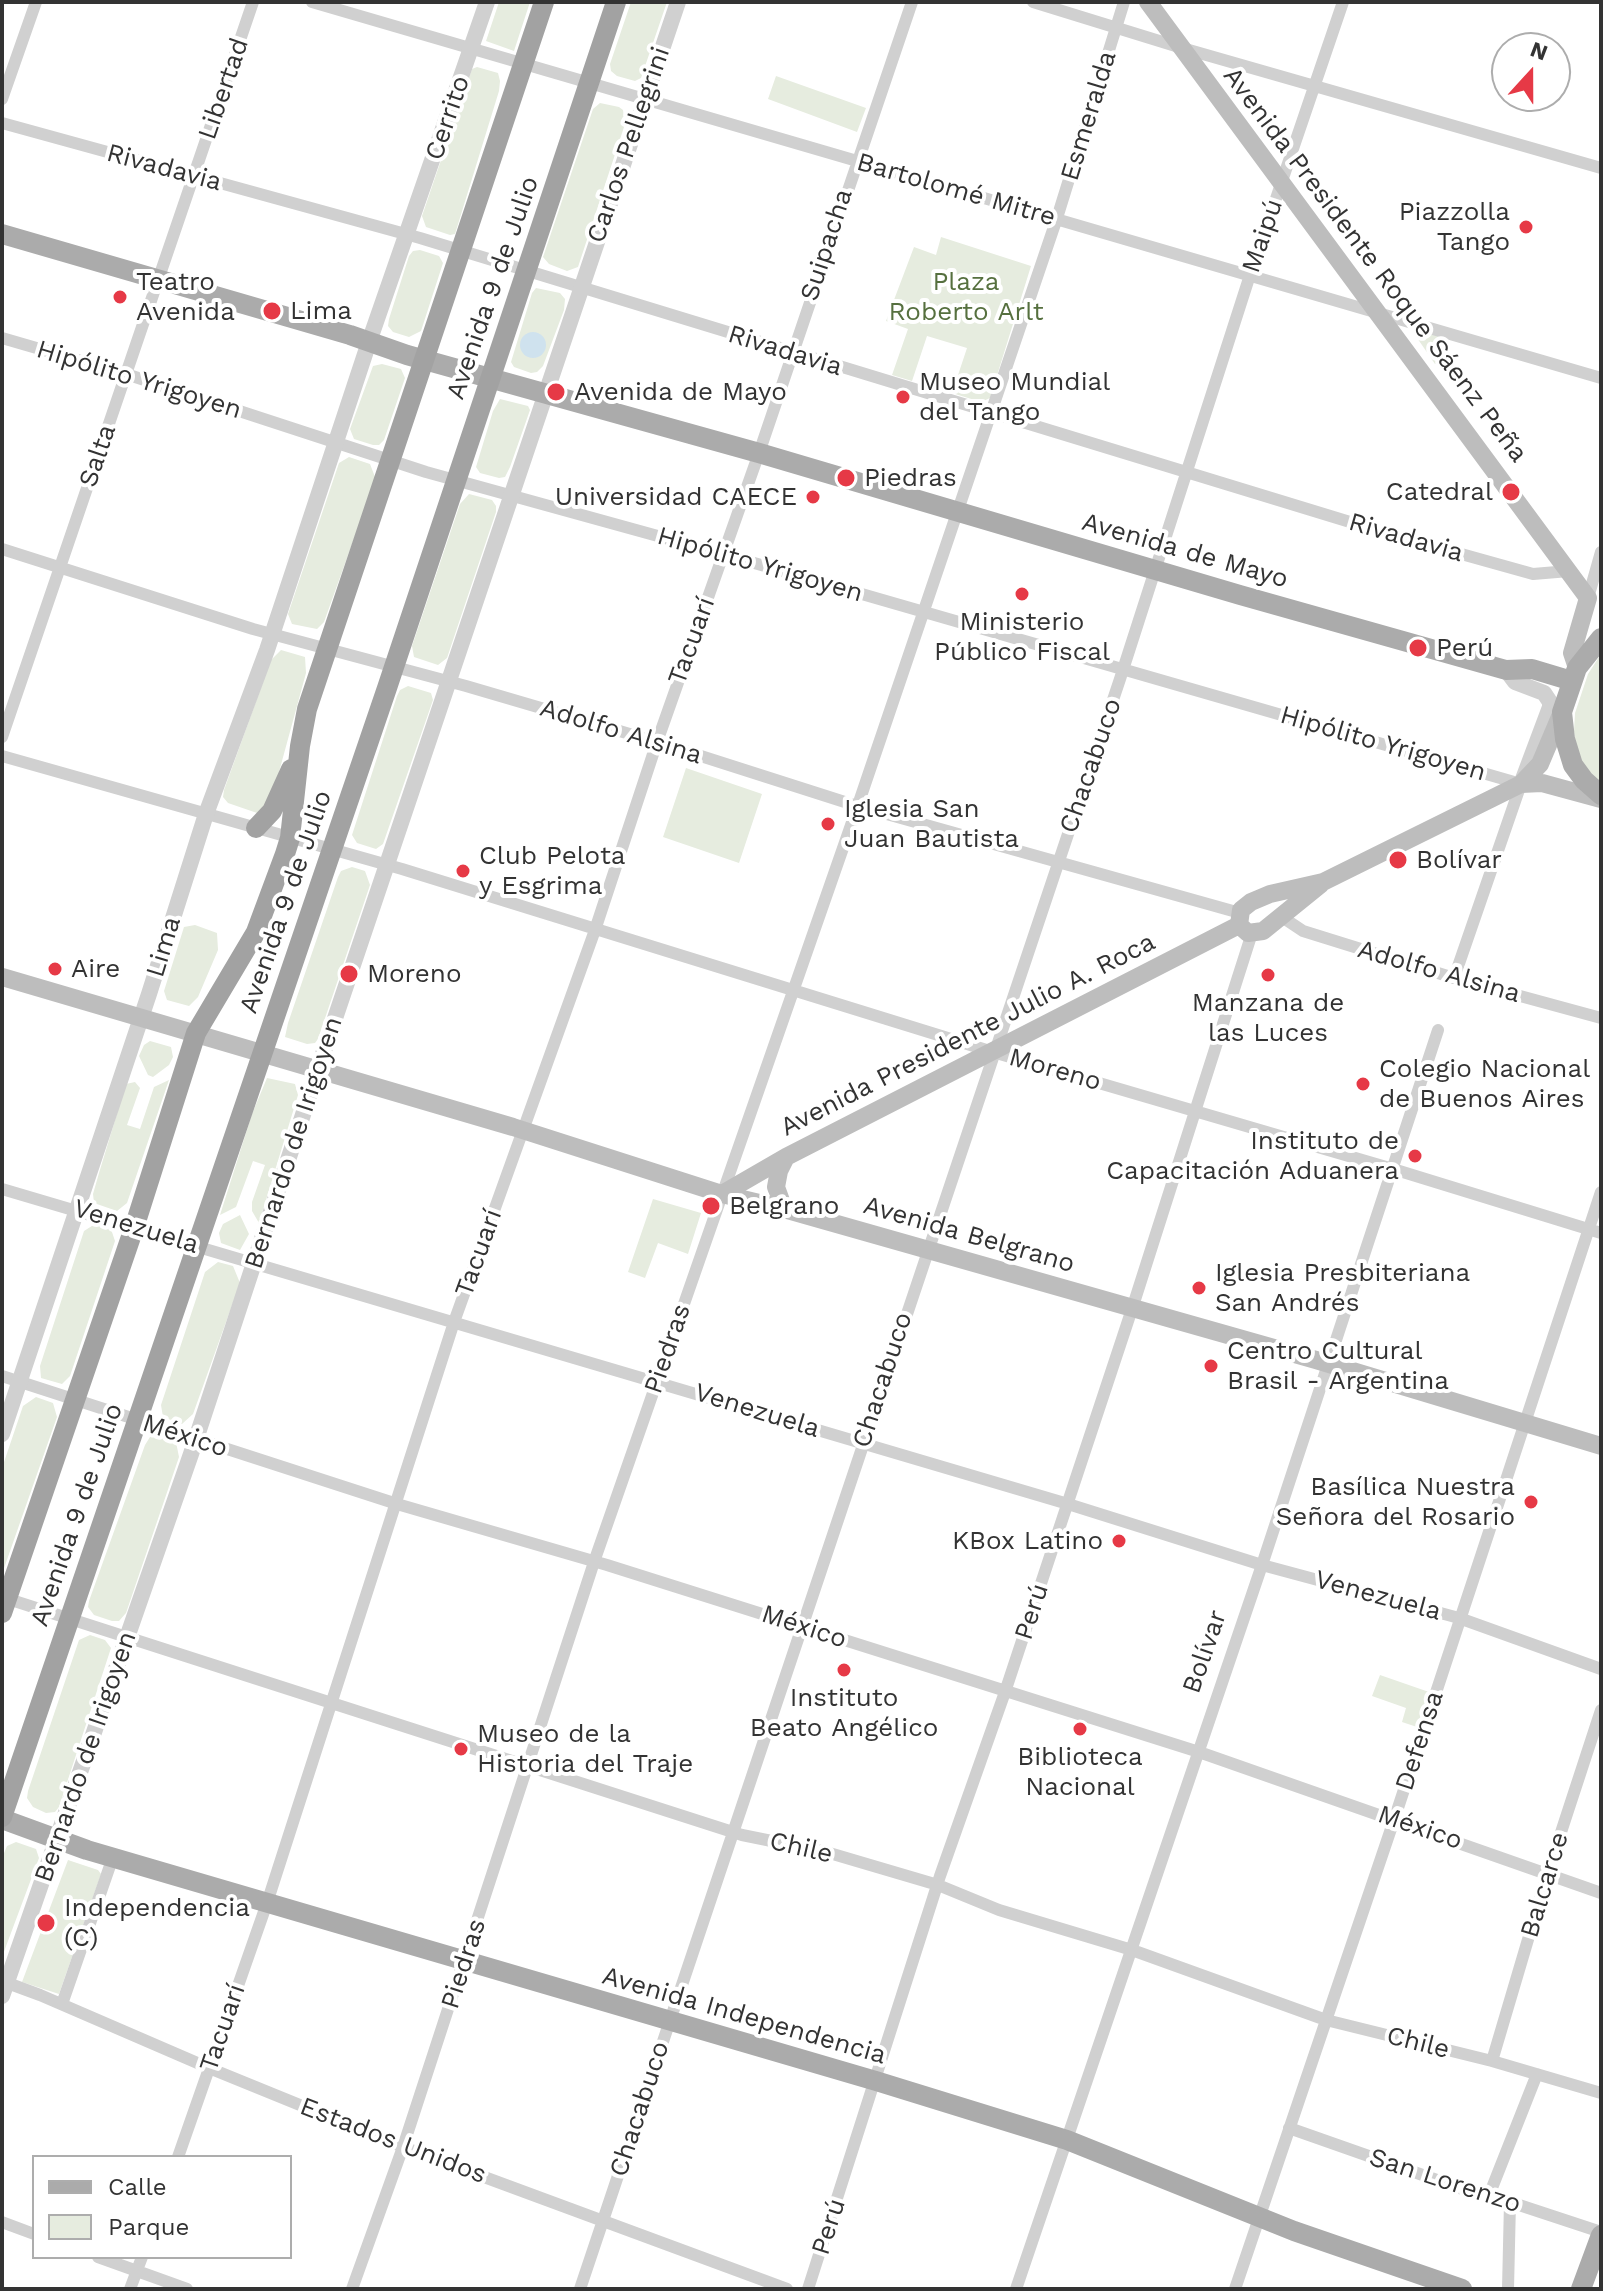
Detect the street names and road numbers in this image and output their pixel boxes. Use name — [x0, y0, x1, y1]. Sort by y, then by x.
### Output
street label: Libertad — [192, 34, 256, 144]
street label: Carlos Pellegrini — [581, 43, 677, 247]
street label: Esmeralda — [1054, 47, 1124, 185]
street label: Avenida Presidente Roque Sáenz Peña — [1216, 61, 1534, 469]
street label: Cerrito — [419, 72, 477, 164]
street label: Rivadavia — [103, 138, 225, 198]
street label: Bartolomé Mitre — [853, 147, 1059, 233]
street label: Avenida 9 de Julio — [440, 172, 546, 404]
street label: Suipacha — [794, 185, 860, 305]
street label: Maipú — [1236, 195, 1290, 277]
street label: Rivadavia — [724, 319, 846, 383]
street label: Hipólito Yrigoyen — [33, 334, 245, 426]
street label: Salta — [73, 421, 123, 491]
street label: Avenida de Mayo — [1078, 507, 1292, 595]
street label: Rivadavia — [1345, 507, 1467, 569]
street label: Hipólito Yrigoyen — [654, 521, 866, 609]
street label: Tacuarí — [662, 593, 722, 689]
street label: Adolfo Alsina — [536, 693, 706, 771]
street label: Chacabuco — [1053, 695, 1129, 837]
street label: Hipólito Yrigoyen — [1277, 700, 1489, 788]
street label: Avenida 9 de Julio — [233, 786, 339, 1018]
street label: Lima — [140, 913, 188, 981]
street label: Avenida Presidente Julio A. Roca — [776, 927, 1160, 1143]
street label: Adolfo Alsina — [1354, 934, 1524, 1010]
street label: Bernardo de Irigoyen — [239, 1013, 349, 1273]
street label: Moreno — [1005, 1042, 1105, 1098]
street label: Avenida Belgrano — [860, 1190, 1078, 1280]
street label: Venezuela — [70, 1193, 202, 1261]
street label: Tacuarí — [449, 1205, 509, 1301]
street label: Piedras — [638, 1300, 698, 1398]
street label: Chacabuco — [846, 1308, 920, 1452]
street label: Venezuela — [691, 1377, 823, 1445]
street label: Avenida 9 de Julio — [24, 1399, 130, 1631]
street label: México — [139, 1408, 231, 1464]
street label: Venezuela — [1311, 1564, 1445, 1628]
street label: Perú — [1008, 1580, 1056, 1644]
street label: México — [758, 1599, 850, 1655]
street label: Bolívar — [1176, 1606, 1234, 1698]
street label: Bernardo de Irigoyen — [28, 1628, 144, 1886]
street label: Defensa — [1389, 1687, 1451, 1795]
street label: México — [1374, 1799, 1466, 1857]
street label: Chile — [766, 1826, 836, 1870]
street label: Balcarce — [1514, 1828, 1576, 1942]
street label: Piedras — [435, 1915, 493, 2013]
street label: Avenida Independencia — [599, 1961, 889, 2071]
street label: Tacuarí — [193, 1980, 253, 2076]
street label: Chile — [1383, 2020, 1453, 2066]
street label: Chacabuco — [603, 2037, 677, 2181]
street label: Estados Unidos — [295, 2091, 491, 2191]
street label: San Lorenzo — [1365, 2142, 1525, 2220]
street label: Perú — [805, 2195, 853, 2259]

